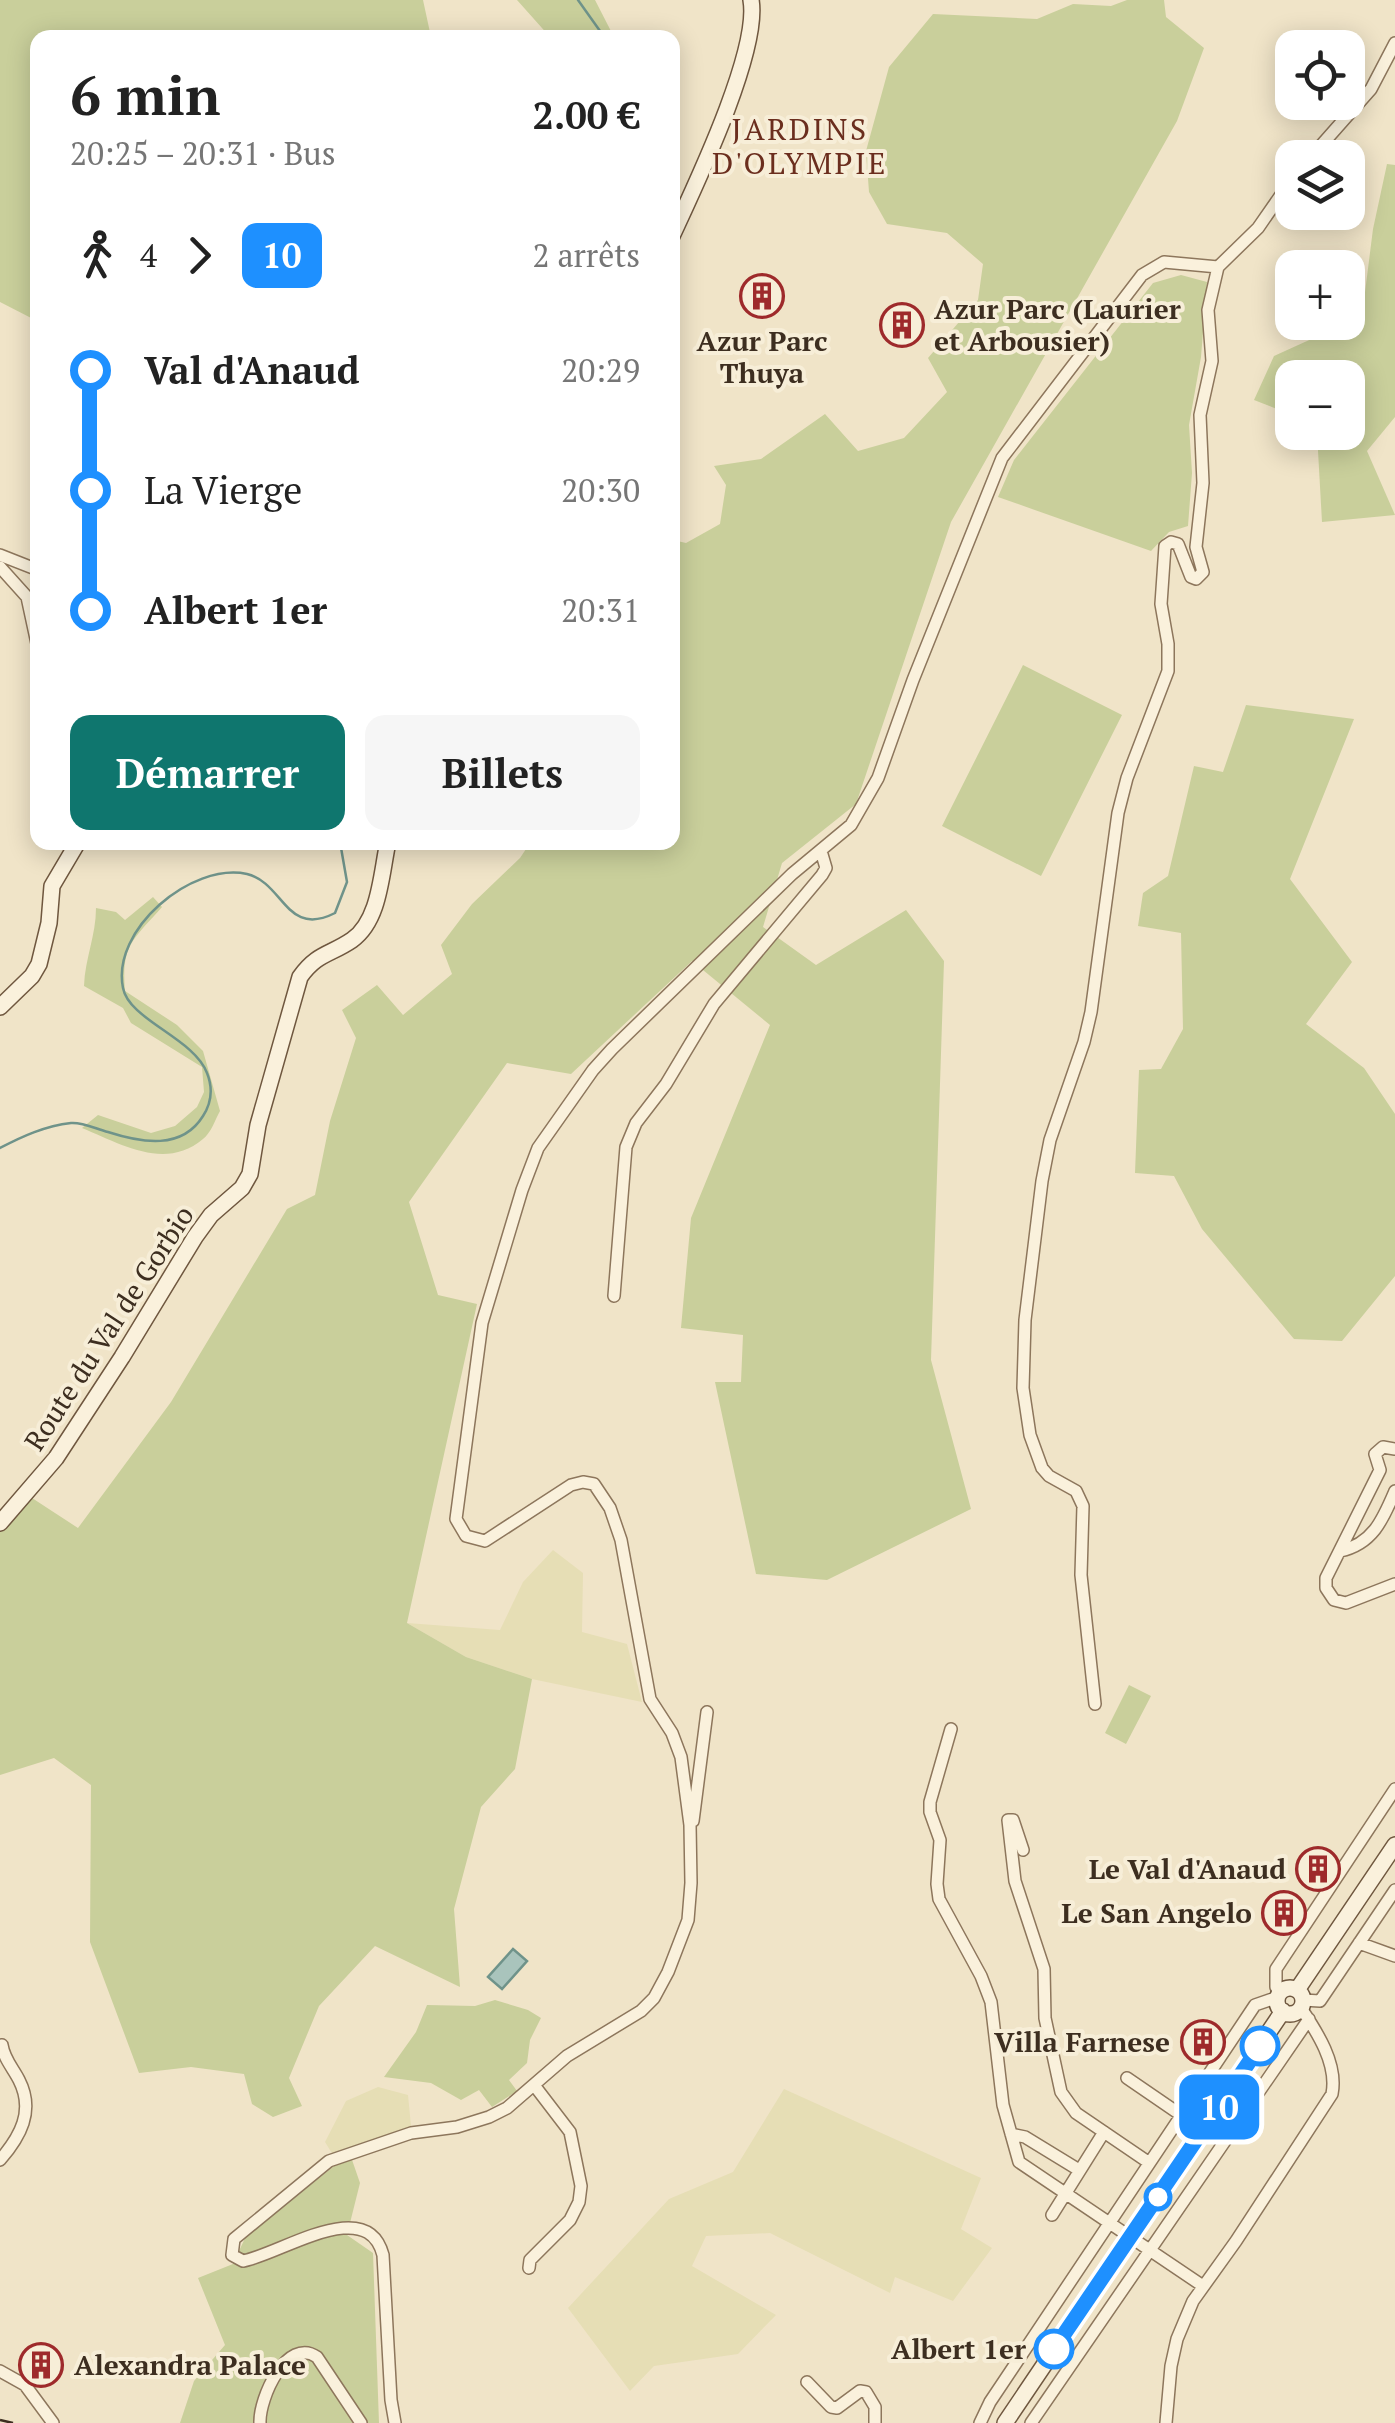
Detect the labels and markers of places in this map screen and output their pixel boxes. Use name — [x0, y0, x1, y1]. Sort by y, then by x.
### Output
building icon: Azur Parc Thuya — [739, 273, 785, 319]
place label: Azur Parc (Laurier et Arbousier) — [934, 290, 1181, 359]
building icon: Azur Parc (Laurier et Arbousier) — [879, 302, 925, 348]
place label: Azur Parc Thuya — [697, 322, 827, 391]
building icon: Le Val d'Anaud — [1295, 1846, 1341, 1892]
place label: Le Val d'Anaud — [1089, 1850, 1286, 1887]
building icon: Le San Angelo — [1261, 1890, 1307, 1936]
place label: Le San Angelo — [1061, 1894, 1252, 1931]
building icon: Villa Farnese — [1180, 2019, 1226, 2065]
place label: Villa Farnese — [994, 2023, 1170, 2060]
unlabelled marker — [1241, 2027, 1279, 2065]
unlabelled marker — [1145, 2184, 1171, 2210]
place label: Albert 1er — [891, 2330, 1026, 2367]
marker: Albert 1er — [1035, 2330, 1073, 2368]
building icon: Alexandra Palace — [18, 2342, 64, 2388]
place label: Alexandra Palace — [74, 2346, 306, 2383]

